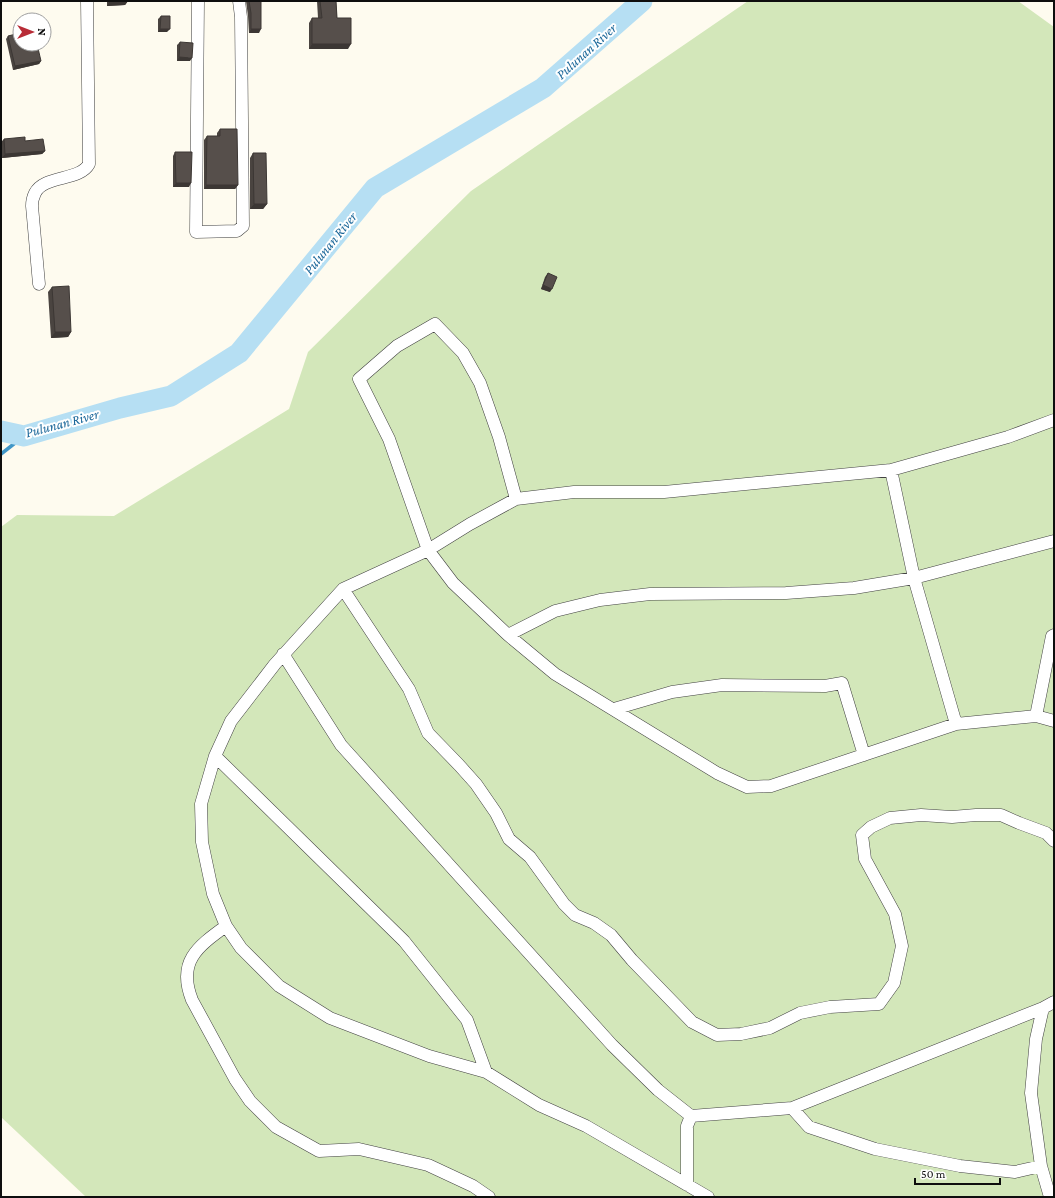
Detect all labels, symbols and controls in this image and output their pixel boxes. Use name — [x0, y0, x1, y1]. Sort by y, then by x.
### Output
north arrow — [12, 12, 52, 52]
water label: Pulunan River — [553, 19, 620, 82]
text: N — [36, 28, 48, 36]
water label: Pulunan River — [300, 208, 361, 277]
water label: Pulunan River — [24, 405, 101, 440]
scale bar — [915, 1160, 1000, 1186]
text: 50 m — [921, 1167, 946, 1181]

